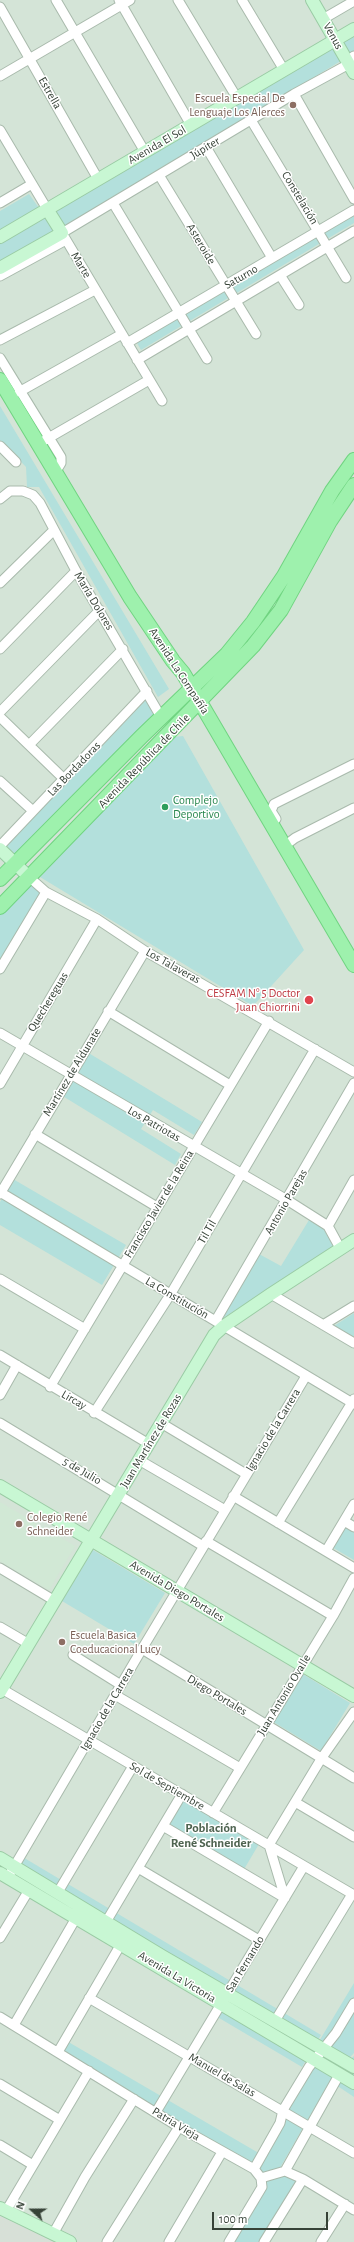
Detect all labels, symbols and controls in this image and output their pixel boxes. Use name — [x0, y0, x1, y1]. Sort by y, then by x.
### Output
street label: Venus — [320, 20, 346, 52]
street label: Estrella — [35, 74, 65, 112]
place label: Escuela Especial De Lenguaje Los Alerces — [189, 91, 285, 119]
marker: Escuela Especial De Lenguaje Los Alerces — [288, 100, 298, 110]
street label: Avenida El Sol — [125, 123, 189, 167]
street label: Júpiter — [188, 134, 222, 162]
street label: Constelación — [278, 169, 322, 227]
street label: Asteroide — [183, 221, 219, 267]
street label: Marte — [68, 249, 94, 281]
street label: Saturno — [221, 262, 261, 292]
street label: María Dolores — [71, 569, 117, 633]
street label: Avenida La Compañía — [146, 625, 212, 717]
street label: Avenida República de Chile — [95, 711, 193, 811]
street label: Las Bordadoras — [44, 739, 104, 799]
place label: Complejo Deportivo — [173, 793, 220, 821]
marker: Complejo Deportivo — [160, 802, 170, 812]
street label: Los Talaveras — [143, 945, 203, 987]
street label: Quechereguas — [25, 970, 71, 1034]
place label: CESFAM N° 5 Doctor Juan Chiorrini — [207, 986, 300, 1014]
marker: CESFAM N° 5 Doctor Juan Chiorrini — [303, 994, 315, 1006]
street label: Martínez de Aldunate — [40, 1025, 104, 1119]
street label: Los Patriotas — [125, 1103, 183, 1145]
street label: Francisco Javier de la Reina — [121, 1147, 197, 1261]
street label: Antonio Parejas — [261, 1167, 311, 1237]
street label: Til Til — [194, 1217, 220, 1247]
street label: La Constitución — [143, 1274, 211, 1322]
street label: Ignacio de la Carrera — [243, 1386, 303, 1474]
street label: Lircay — [59, 1387, 89, 1413]
street label: Juan Martínez de Rozas — [117, 1391, 185, 1491]
street label: 5 de Julio — [60, 1454, 104, 1488]
place label: Colegio René Schneider — [27, 1510, 87, 1538]
marker: Colegio René Schneider — [14, 1519, 24, 1529]
street label: Avenida Diego Portales — [127, 1557, 227, 1625]
place label: Escuela Basica Coeducacional Lucy — [70, 1628, 161, 1656]
marker: Escuela Basica Coeducacional Lucy — [57, 1637, 67, 1647]
street label: Juan Antonio Ovalle — [254, 1652, 314, 1738]
street label: Ignacio de la Carrera — [77, 1665, 137, 1753]
street label: Diego Portales — [184, 1671, 250, 1719]
street label: Sol de Septiembre — [127, 1759, 207, 1813]
district label: Población René Schneider — [171, 1820, 251, 1851]
street label: San Fernando — [223, 1933, 267, 1995]
street label: Avenida La Victoria — [135, 1948, 219, 2006]
street label: Manuel de Salas — [186, 2050, 258, 2100]
street label: Patria Vieja — [149, 2104, 203, 2144]
north arrow — [12, 2190, 52, 2230]
text: N — [14, 2200, 27, 2211]
scale bar — [214, 2204, 330, 2230]
text: 100 m — [219, 2213, 247, 2225]

